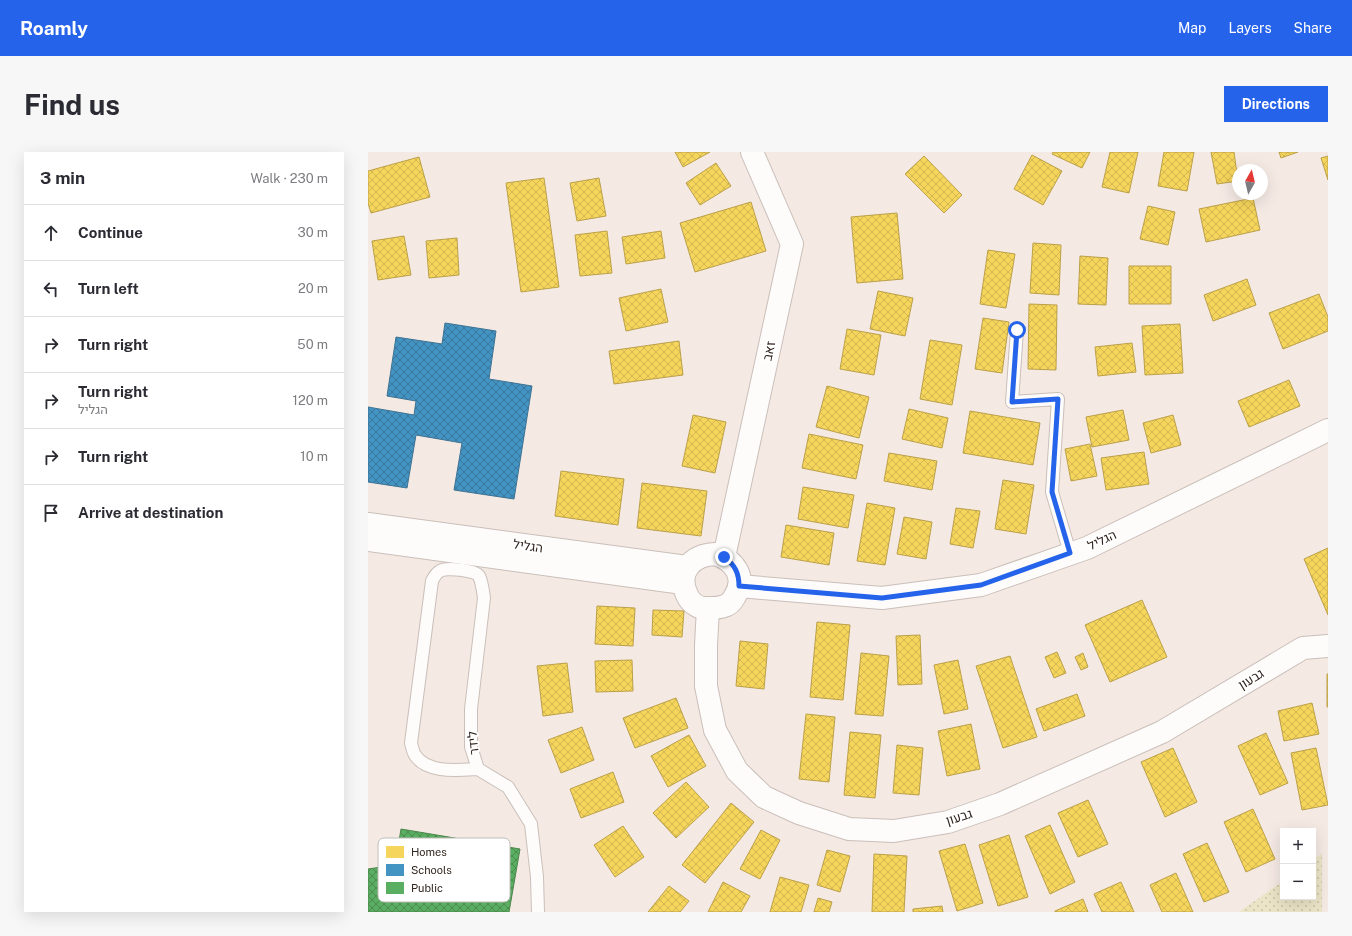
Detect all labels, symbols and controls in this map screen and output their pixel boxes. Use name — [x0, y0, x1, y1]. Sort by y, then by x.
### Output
text: Roamly — [20, 17, 88, 39]
text: Map — [1178, 20, 1206, 36]
text: Layers — [1228, 20, 1272, 36]
text: Share — [1294, 20, 1332, 36]
button: Directions — [1224, 86, 1328, 122]
text: Find us — [24, 88, 120, 121]
north arrow — [1232, 164, 1268, 200]
text: 3 min — [40, 168, 85, 188]
text: Walk · 230 m — [250, 171, 328, 186]
icon: ahead — [40, 222, 62, 244]
text: Continue — [78, 224, 143, 241]
text: 30 m — [298, 225, 328, 240]
icon: left — [40, 278, 62, 300]
text: Turn left — [78, 280, 139, 297]
text: 20 m — [298, 281, 328, 296]
route start — [1008, 321, 1026, 339]
icon: right — [40, 334, 62, 356]
text: Turn right — [78, 336, 148, 353]
text: 50 m — [297, 337, 328, 352]
street label: זאב — [760, 339, 778, 362]
text: Turn right — [78, 383, 148, 400]
icon: right — [40, 390, 62, 412]
text: 120 m — [293, 393, 328, 408]
text: הגליל — [78, 402, 108, 417]
icon: right — [40, 446, 62, 468]
text: Turn right — [78, 448, 148, 465]
text: 10 m — [300, 449, 328, 464]
icon: arrive — [40, 502, 62, 524]
text: Arrive at destination — [78, 504, 223, 521]
street label: הגליל — [1085, 527, 1119, 553]
street label: הגליל — [512, 536, 544, 556]
route end — [715, 548, 733, 566]
street label: גבעון — [1236, 666, 1266, 692]
street label: לידר — [464, 730, 482, 756]
street label: גבעון — [944, 806, 974, 828]
map controls — [1280, 828, 1316, 900]
button: + — [1280, 828, 1316, 864]
legend — [378, 838, 510, 902]
text: Homes — [411, 846, 447, 858]
text: Schools — [411, 864, 452, 876]
button: − — [1280, 864, 1316, 900]
text: Public — [411, 882, 443, 894]

